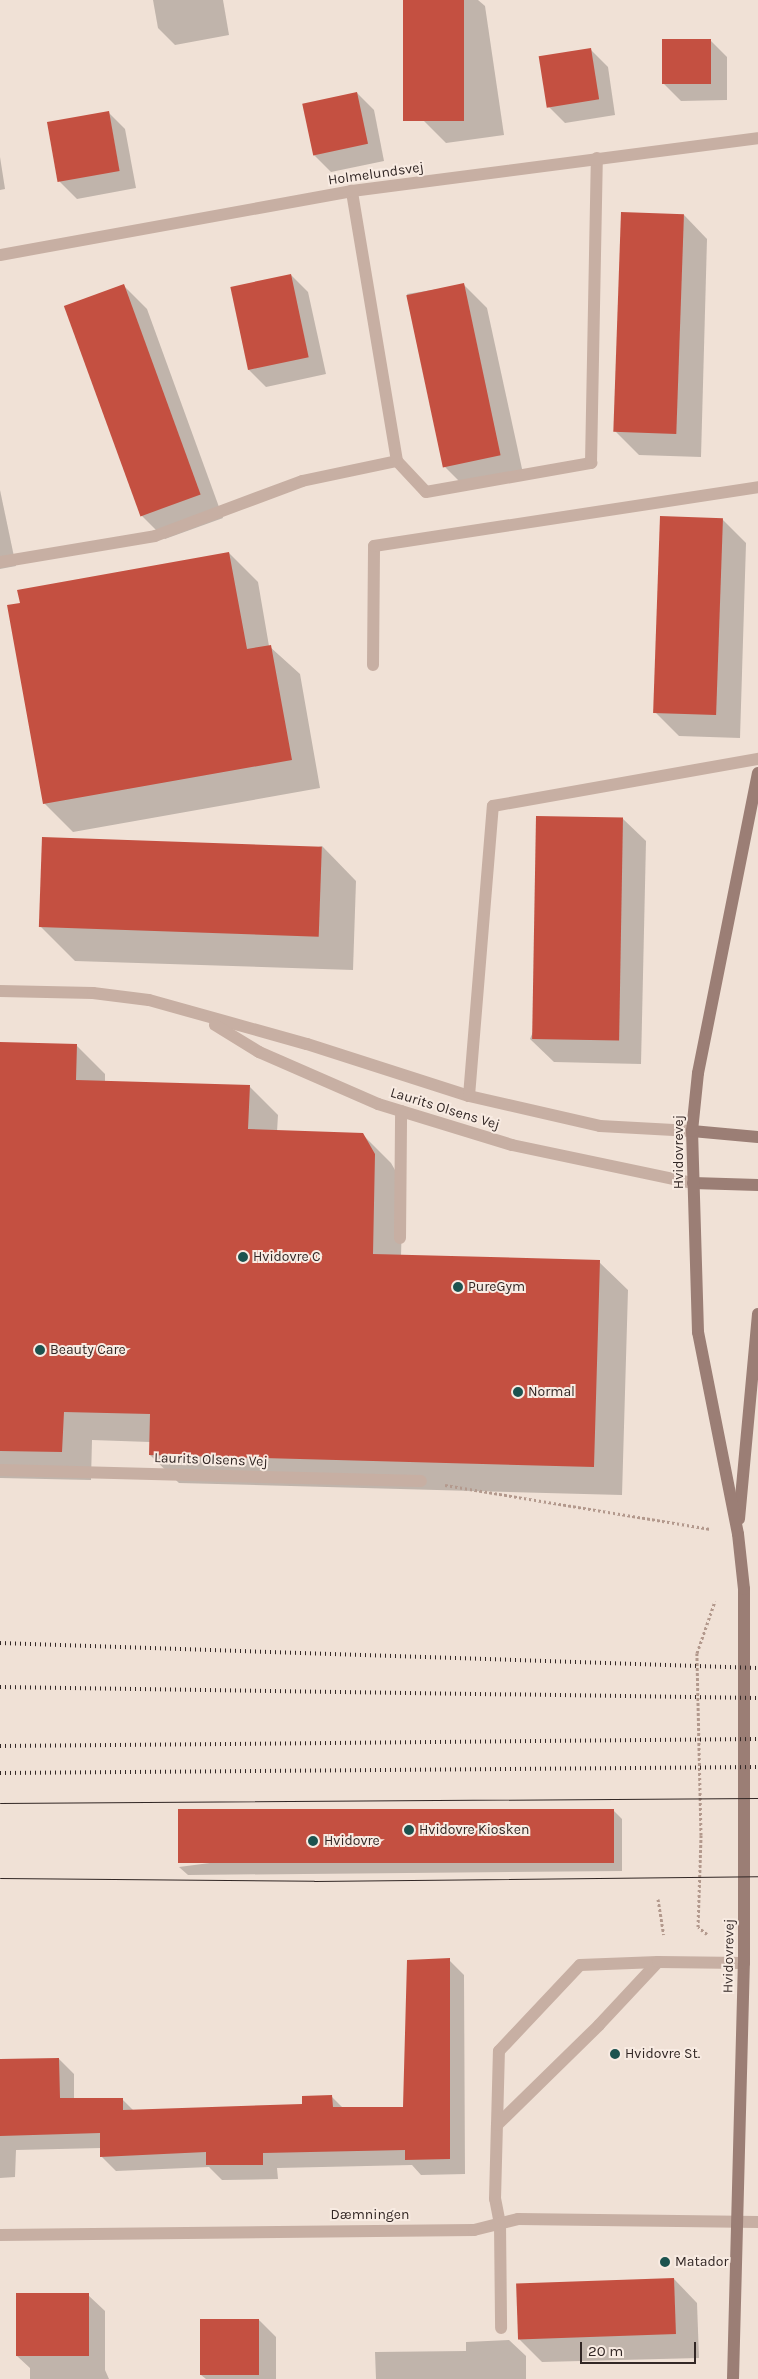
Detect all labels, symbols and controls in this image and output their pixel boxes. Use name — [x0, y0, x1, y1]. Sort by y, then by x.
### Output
street label: Holmelundsvej — [327, 159, 425, 189]
street label: Laurits Olsens Vej — [388, 1084, 502, 1134]
street label: Hvidovrevej — [671, 1115, 687, 1189]
place label: Hvidovre C — [253, 1249, 321, 1265]
marker: Hvidovre C — [237, 1251, 249, 1263]
place label: PureGym — [468, 1279, 525, 1295]
marker: PureGym — [452, 1281, 464, 1293]
place label: Beauty Care — [50, 1342, 126, 1358]
marker: Beauty Care — [34, 1344, 46, 1356]
place label: Normal — [528, 1384, 575, 1400]
marker: Normal — [512, 1386, 524, 1398]
street label: Laurits Olsens Vej — [154, 1450, 268, 1470]
place label: Hvidovre Kiosken — [419, 1822, 529, 1838]
marker: Hvidovre Kiosken — [403, 1824, 415, 1836]
place label: Hvidovre — [324, 1833, 380, 1849]
marker: Hvidovre — [306, 1834, 320, 1848]
street label: Hvidovrevej — [720, 1919, 738, 1993]
place label: Hvidovre St. — [625, 2046, 700, 2062]
marker: Hvidovre St. — [609, 2048, 621, 2060]
street label: Dæmningen — [331, 2207, 409, 2223]
place label: Matador — [675, 2254, 729, 2270]
marker: Matador — [659, 2256, 671, 2268]
scale bar — [583, 2332, 699, 2364]
text: 20 m — [588, 2342, 623, 2360]

